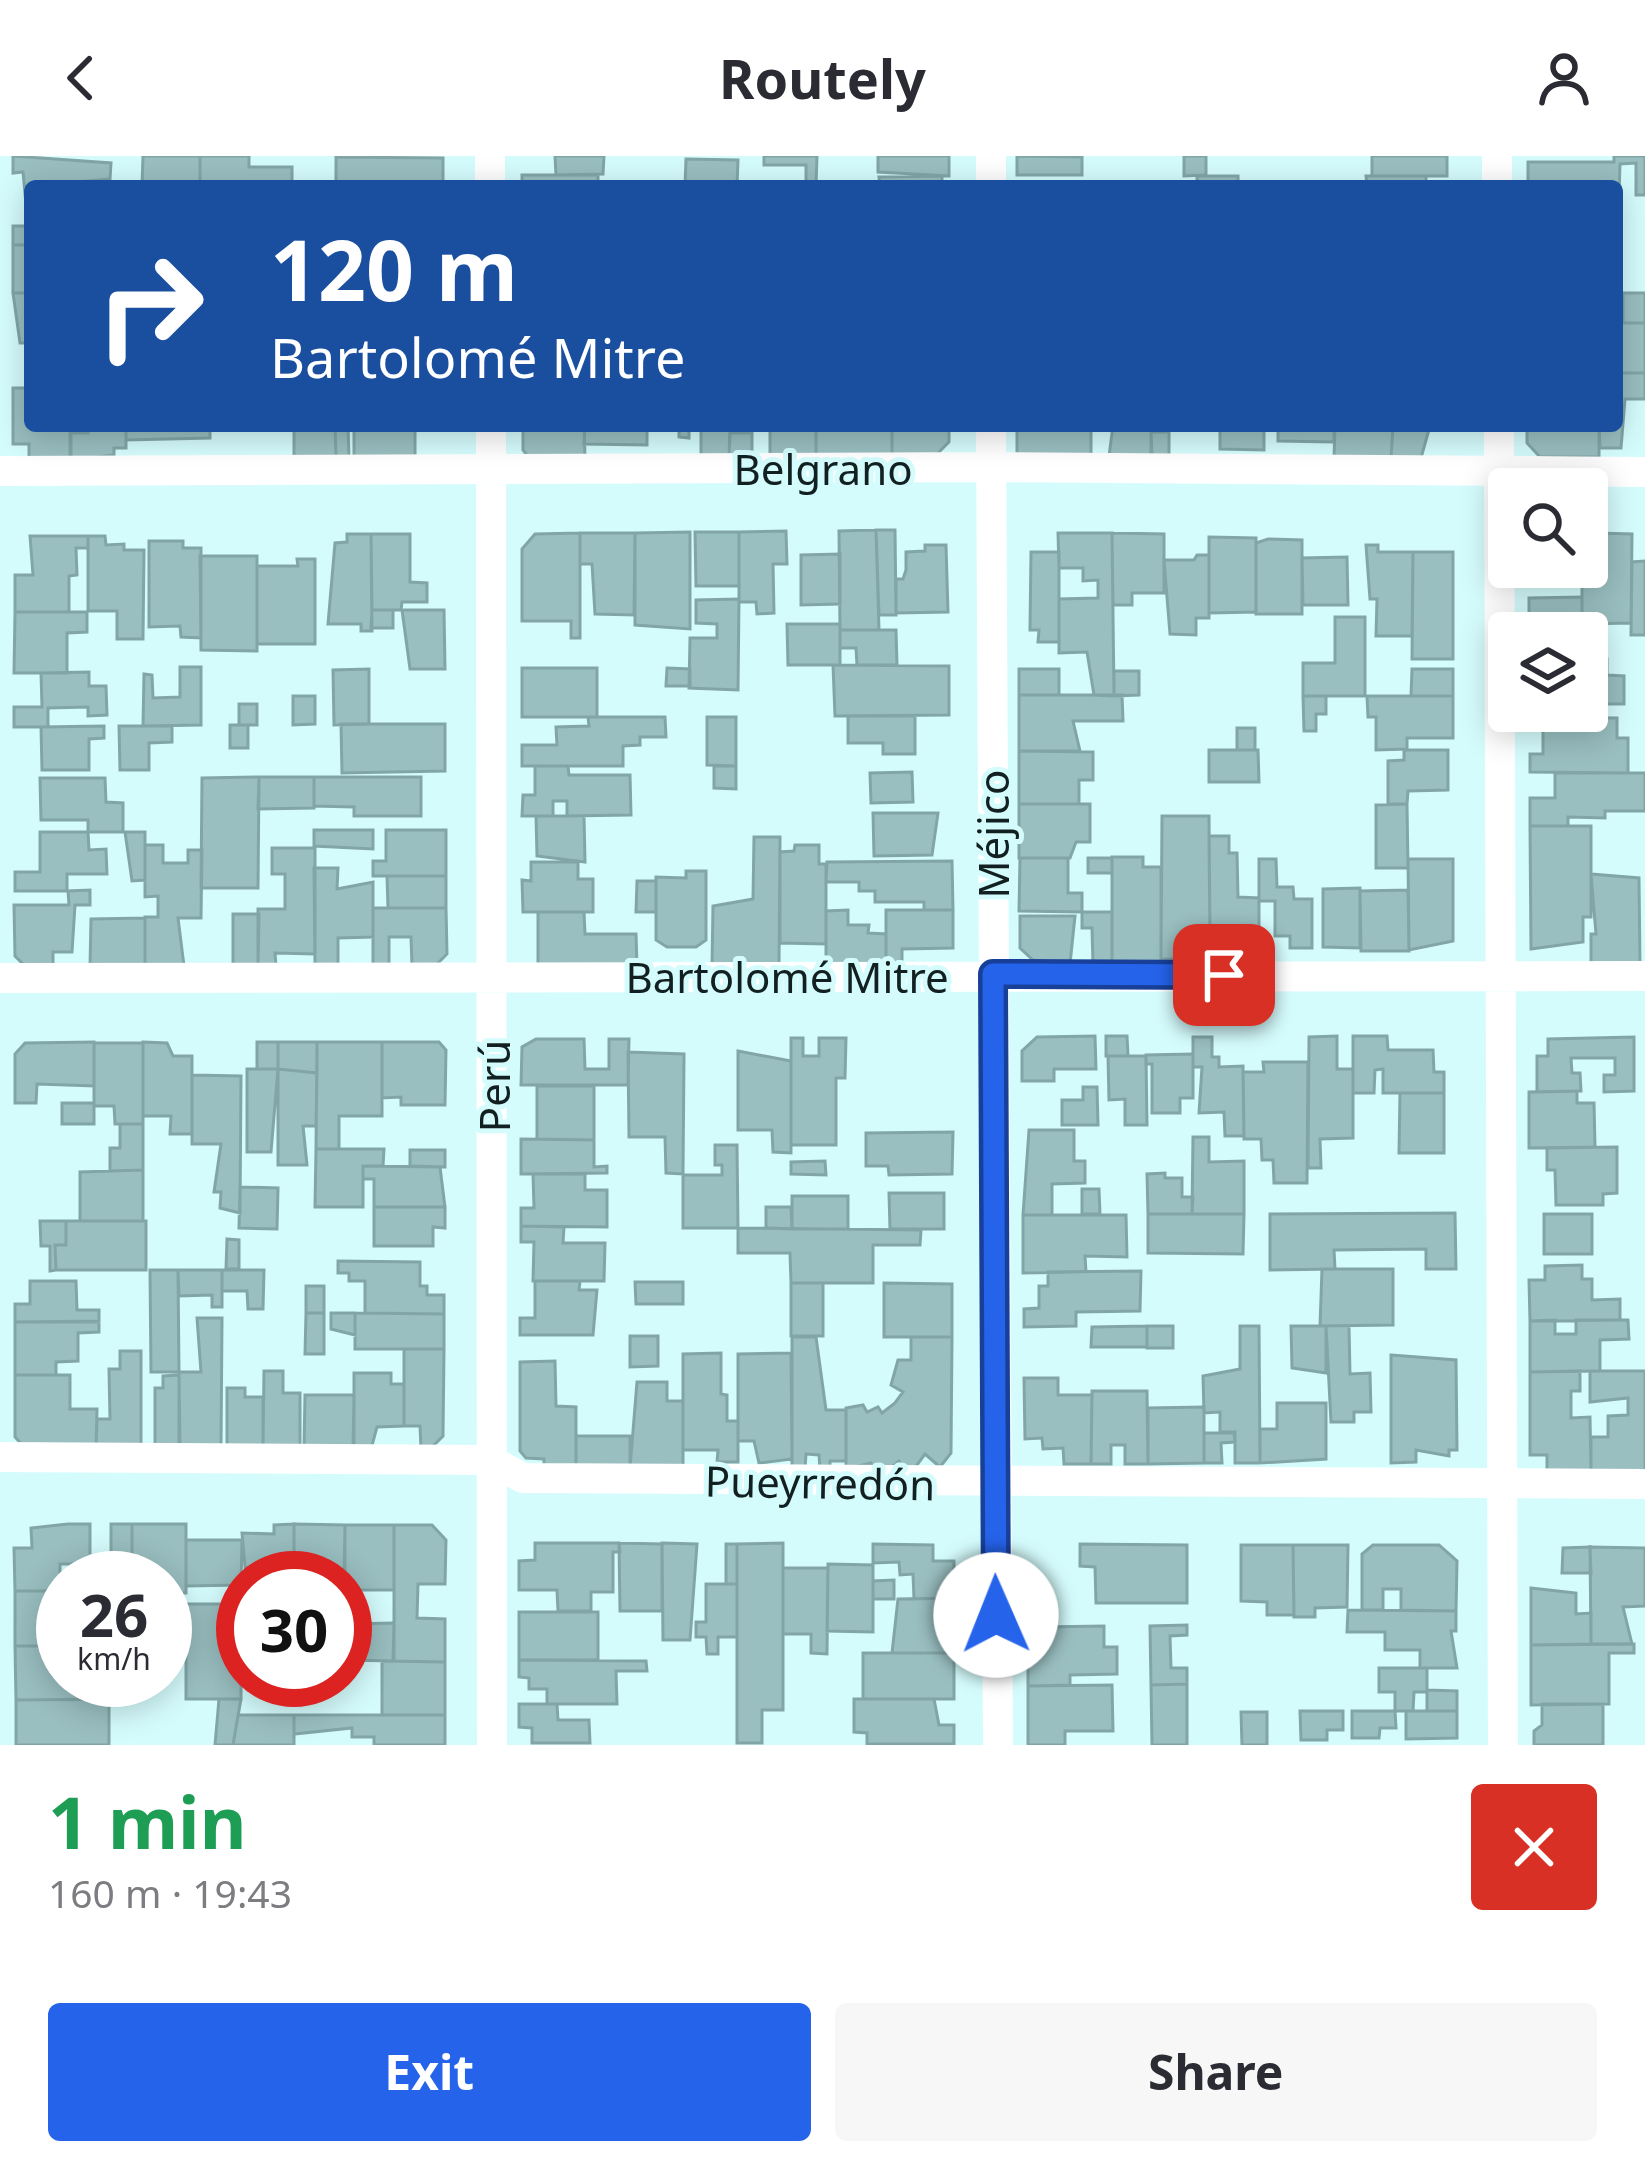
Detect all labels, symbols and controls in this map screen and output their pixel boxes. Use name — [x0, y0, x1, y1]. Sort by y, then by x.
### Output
text: Routely — [719, 41, 926, 115]
icon: back — [48, 45, 114, 111]
icon: person — [1531, 45, 1597, 111]
text: 120 m — [270, 211, 518, 326]
icon: right — [72, 228, 228, 384]
text: Bartolomé Mitre — [270, 320, 686, 394]
street label: Belgrano — [733, 440, 913, 497]
map controls — [1488, 468, 1608, 732]
button: search — [1488, 468, 1608, 588]
button: layers — [1488, 612, 1608, 732]
street label: Méjico — [964, 769, 1021, 899]
pin — [1173, 924, 1275, 1026]
icon: arrive — [1191, 942, 1257, 1008]
street label: Bartolomé Mitre — [625, 948, 949, 1005]
street label: Perú — [465, 1040, 522, 1132]
street label: Pueyrredón — [704, 1451, 936, 1513]
speed limit sign: 30 — [216, 1551, 372, 1707]
position arrow — [933, 1552, 1059, 1678]
text: 26 — [80, 1573, 148, 1655]
text: km/h — [77, 1638, 151, 1679]
text: 1 min — [48, 1772, 246, 1870]
button: close — [1471, 1784, 1597, 1910]
text: 160 m · 19:43 — [48, 1866, 292, 1919]
button: Exit — [48, 2003, 811, 2141]
button: Share — [835, 2003, 1597, 2141]

